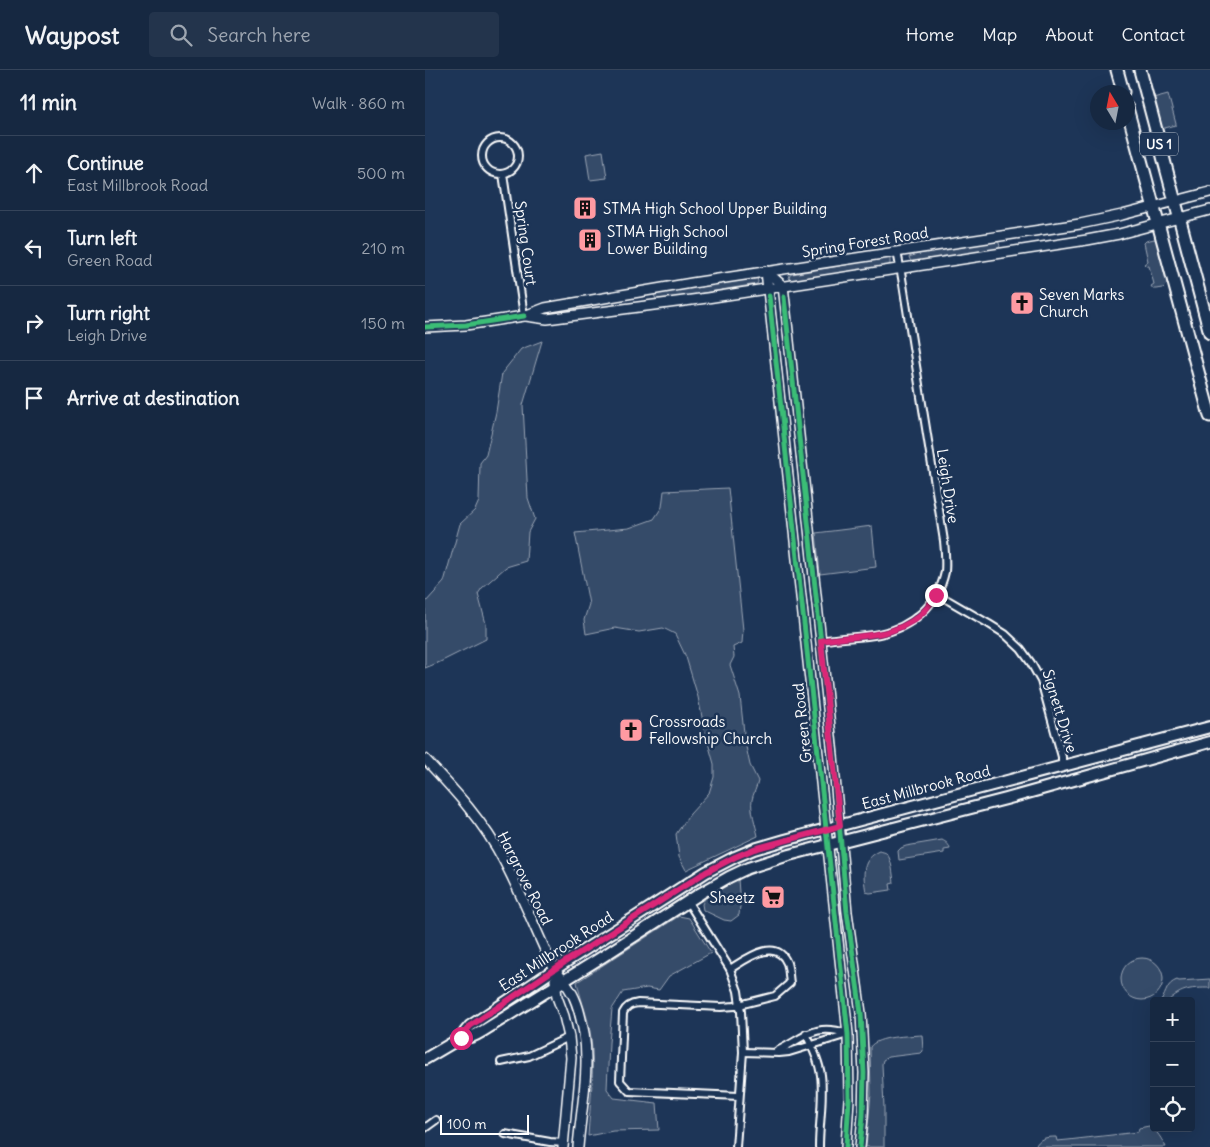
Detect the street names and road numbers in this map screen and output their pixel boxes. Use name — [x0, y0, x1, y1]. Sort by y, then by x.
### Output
road number: US 1 — [1140, 132, 1178, 156]
street label: Spring Court — [511, 200, 541, 286]
street label: Spring Forest Road — [800, 223, 930, 261]
street label: Leigh Drive — [933, 447, 963, 525]
street label: Signett Drive — [1038, 667, 1082, 755]
street label: Green Road — [788, 682, 816, 764]
street label: East Millbrook Road — [860, 761, 993, 813]
street label: Hargrove Road — [493, 828, 557, 928]
street label: East Millbrook Road — [495, 907, 617, 995]

